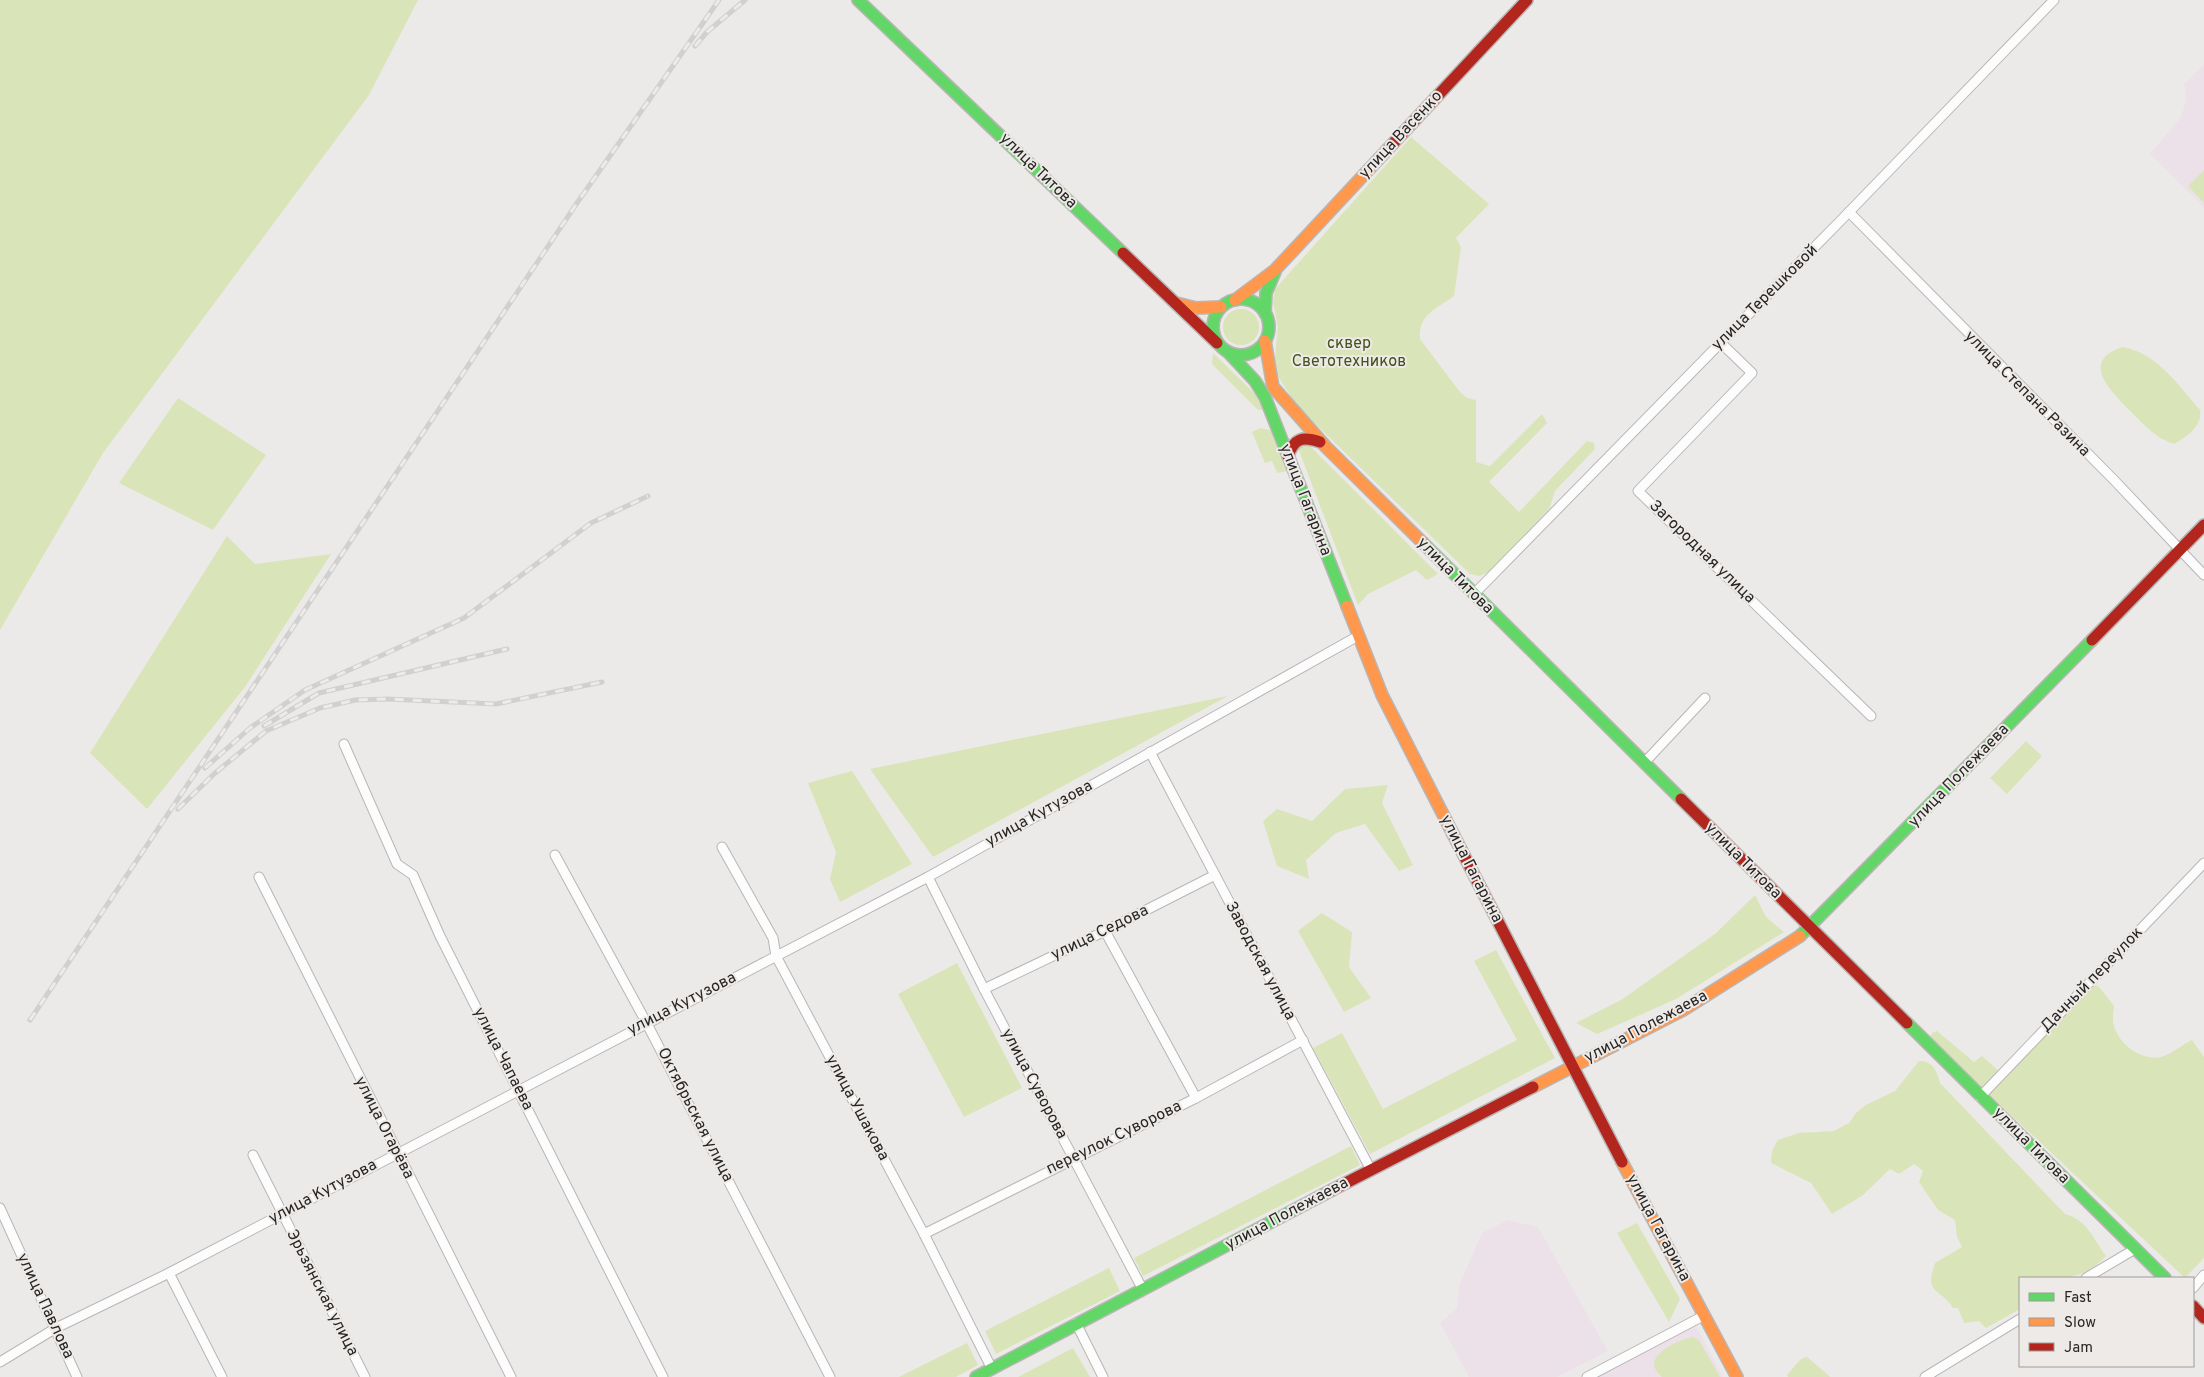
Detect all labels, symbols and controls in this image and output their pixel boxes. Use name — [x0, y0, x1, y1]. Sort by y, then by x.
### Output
street label: улица Васенко — [1355, 87, 1447, 183]
street label: улица Титова — [995, 129, 1081, 213]
street label: улица Терешковой — [1708, 241, 1822, 355]
street label: улица Степана Разина — [1960, 327, 2094, 461]
park label: сквер Светотехников — [1292, 334, 1406, 372]
street label: улица Гагарина — [1274, 441, 1336, 559]
street label: Загородная улица — [1645, 496, 1759, 608]
street label: улица Титова — [1412, 533, 1498, 619]
street label: улица Полежаева — [1904, 720, 2014, 832]
street label: улица Кутузова — [982, 776, 1096, 852]
street label: улица Гагарина — [1435, 812, 1507, 926]
street label: улица Титова — [1700, 818, 1786, 904]
street label: Заводская улица — [1220, 898, 1300, 1024]
street label: улица Седова — [1048, 901, 1152, 965]
street label: Дачный переулок — [2037, 923, 2147, 1037]
street label: улица Кутузова — [624, 968, 740, 1040]
street label: улица Полежаева — [1581, 986, 1711, 1068]
street label: улица Чапаева — [468, 1004, 538, 1114]
street label: улица Суворова — [996, 1025, 1072, 1143]
street label: Октябрьская улица — [652, 1044, 738, 1186]
street label: улица Ушакова — [821, 1052, 893, 1164]
street label: улица Огарёва — [350, 1073, 418, 1183]
street label: переулок Суворова — [1043, 1097, 1185, 1179]
street label: улица Титова — [1988, 1103, 2074, 1189]
street label: улица Кутузова — [265, 1155, 381, 1229]
street label: улица Гагарина — [1621, 1171, 1695, 1285]
street label: улица Полежаева — [1222, 1173, 1352, 1255]
street label: Эрьзянская улица — [282, 1226, 362, 1360]
street label: улица Павлова — [12, 1250, 78, 1362]
legend — [2019, 1277, 2194, 1367]
text: Fast — [2064, 1289, 2092, 1308]
text: Slow — [2064, 1314, 2096, 1333]
text: Jam — [2064, 1339, 2093, 1358]

